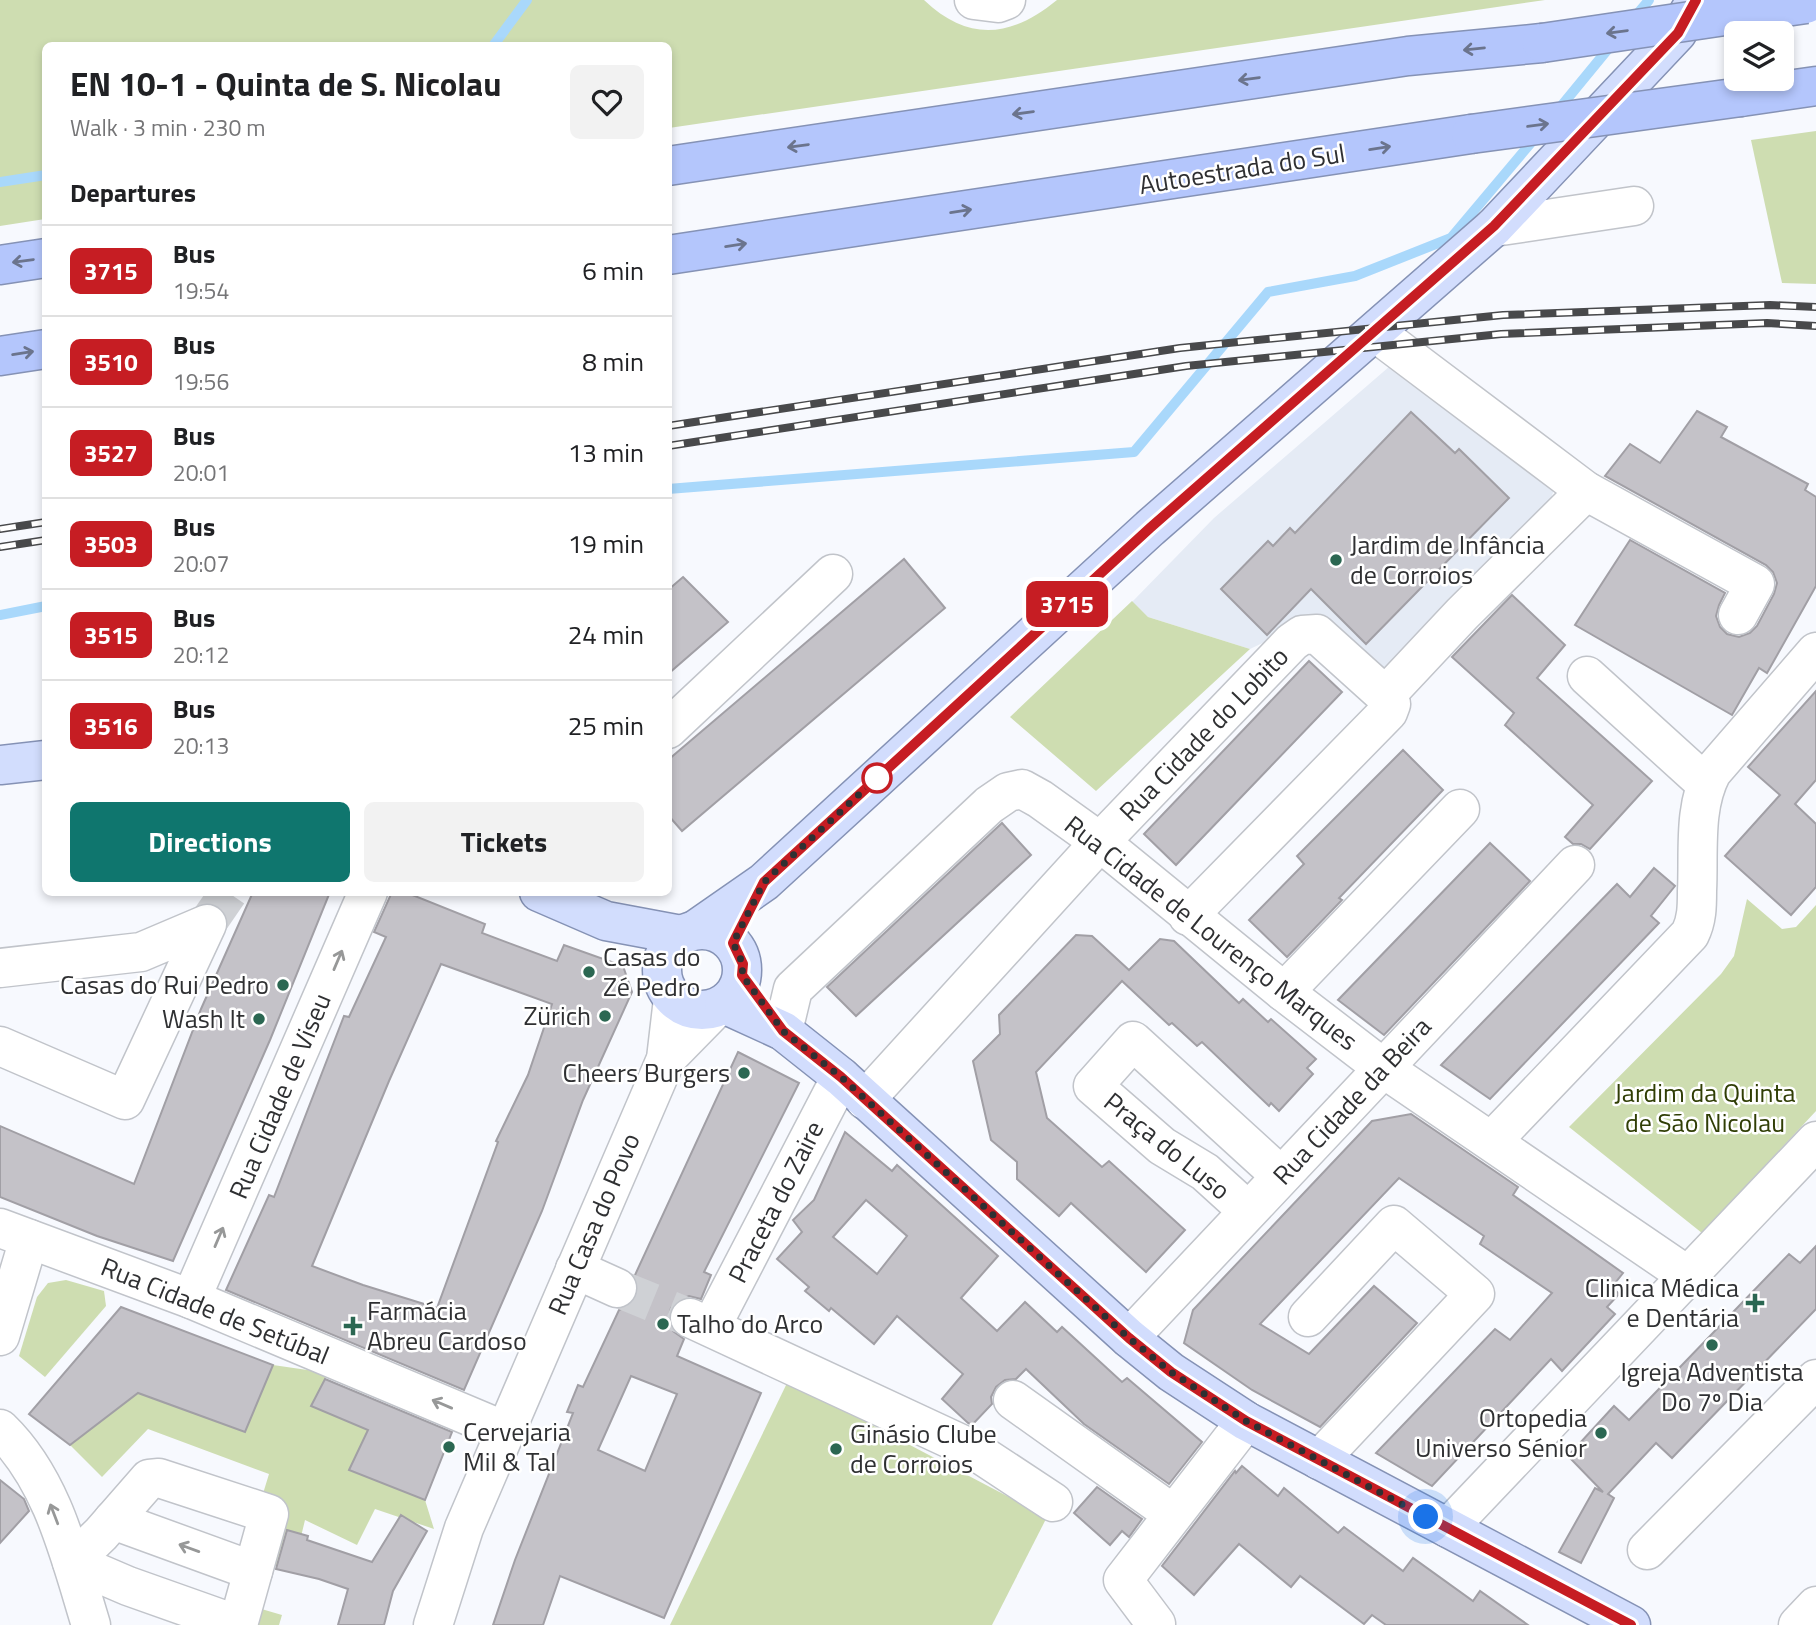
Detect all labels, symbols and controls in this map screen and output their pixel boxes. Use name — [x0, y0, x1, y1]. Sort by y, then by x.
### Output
map controls — [1724, 21, 1794, 91]
button: layers — [1724, 21, 1794, 91]
one-way arrow — [1606, 26, 1629, 39]
one-way arrow — [1463, 43, 1486, 56]
text: EN 10-1 - Quinta de S. Nicolau — [70, 59, 501, 109]
button: heart — [570, 65, 644, 139]
one-way arrow — [1238, 73, 1260, 86]
one-way arrow — [1013, 107, 1035, 120]
text: Walk · 3 min · 230 m — [70, 110, 266, 145]
one-way arrow — [1526, 118, 1549, 131]
street label: Autoestrada do Sul — [1136, 133, 1348, 204]
one-way arrow — [788, 140, 810, 153]
one-way arrow — [1368, 141, 1391, 154]
text: Departures — [70, 173, 196, 212]
one-way arrow — [949, 204, 972, 217]
text: Bus — [173, 234, 215, 273]
one-way arrow — [724, 238, 747, 251]
text: 6 min — [582, 251, 644, 290]
text: 3715 — [84, 253, 138, 289]
one-way arrow — [12, 255, 35, 268]
text: 19:54 — [173, 273, 229, 308]
text: Bus — [173, 325, 215, 364]
text: 8 min — [582, 342, 644, 381]
text: 3510 — [84, 344, 138, 380]
one-way arrow — [11, 346, 34, 359]
text: 19:56 — [173, 364, 229, 399]
text: Bus — [173, 416, 215, 455]
text: 13 min — [568, 433, 644, 472]
text: 3527 — [84, 435, 138, 471]
text: 20:01 — [173, 455, 229, 490]
text: Bus — [173, 507, 215, 546]
text: 19 min — [568, 524, 644, 563]
place label: Jardim de Infância de Corroios — [1350, 525, 1545, 594]
text: 3503 — [84, 526, 138, 562]
text: 20:07 — [173, 546, 229, 581]
marker: Jardim de Infância de Corroios — [1328, 552, 1344, 568]
line badge: 3715 — [1018, 581, 1116, 627]
text: 3715 — [1040, 586, 1094, 622]
text: Bus — [173, 598, 215, 637]
text: 24 min — [568, 615, 644, 654]
text: 3515 — [84, 617, 138, 653]
text: 20:12 — [173, 637, 229, 672]
street label: Rua Cidade do Lobito — [1110, 638, 1297, 830]
text: Bus — [173, 689, 215, 728]
text: 25 min — [568, 706, 644, 745]
text: 3516 — [84, 708, 138, 744]
text: 20:13 — [173, 728, 229, 763]
unlabelled marker — [862, 763, 892, 793]
button: Directions — [70, 802, 350, 882]
button: Tickets — [364, 802, 644, 882]
street label: Rua Cidade de Lourenço Marques — [1056, 806, 1366, 1060]
place label: Casas do Zé Pedro — [603, 937, 701, 1006]
one-way arrow — [333, 950, 346, 972]
marker: Casas do Zé Pedro — [581, 964, 597, 980]
place label: Casas do Rui Pedro — [60, 965, 269, 1004]
marker: Casas do Rui Pedro — [275, 977, 291, 993]
street label: Rua Cidade de Viseu — [219, 987, 341, 1205]
place label: Zürich — [524, 996, 591, 1035]
place label: Wash It — [162, 999, 245, 1038]
marker: Zürich — [597, 1008, 613, 1024]
street label: Rua Cidade da Beira — [1263, 1008, 1440, 1193]
marker: Wash It — [251, 1011, 267, 1027]
place label: Cheers Burgers — [563, 1053, 730, 1092]
marker: Cheers Burgers — [736, 1065, 752, 1081]
park label: Jardim da Quinta de São Nicolau — [1614, 1073, 1796, 1142]
street label: Praça do Luso — [1096, 1082, 1239, 1209]
street label: Praceta do Zaire — [718, 1114, 833, 1290]
street label: Rua Casa do Povo — [538, 1127, 649, 1321]
one-way arrow — [213, 1226, 226, 1248]
street label: Rua Cidade de Setúbal — [95, 1247, 335, 1374]
place label: Clinica Médica e Dentária — [1585, 1268, 1739, 1337]
place label: Farmácia Abreu Cardoso — [367, 1291, 527, 1360]
marker: Clinica Médica e Dentária — [1745, 1293, 1765, 1313]
place label: Talho do Arco — [677, 1304, 823, 1343]
marker: Talho do Arco — [655, 1316, 671, 1332]
marker: Farmácia Abreu Cardoso — [345, 1318, 361, 1334]
marker: Igreja Adventista Do 7º Dia — [1704, 1337, 1720, 1353]
place label: Igreja Adventista Do 7º Dia — [1620, 1352, 1804, 1421]
one-way arrow — [432, 1397, 454, 1410]
place label: Ortopedia Universo Sénior — [1415, 1398, 1587, 1467]
place label: Cervejaria Mil & Tal — [463, 1412, 571, 1481]
place label: Ginásio Clube de Corroios — [850, 1414, 997, 1483]
marker: Ortopedia Universo Sénior — [1593, 1425, 1609, 1441]
marker: Cervejaria Mil & Tal — [441, 1439, 457, 1455]
marker: Ginásio Clube de Corroios — [828, 1441, 844, 1457]
your location — [1408, 1499, 1443, 1534]
one-way arrow — [47, 1503, 60, 1525]
one-way arrow — [178, 1541, 200, 1554]

